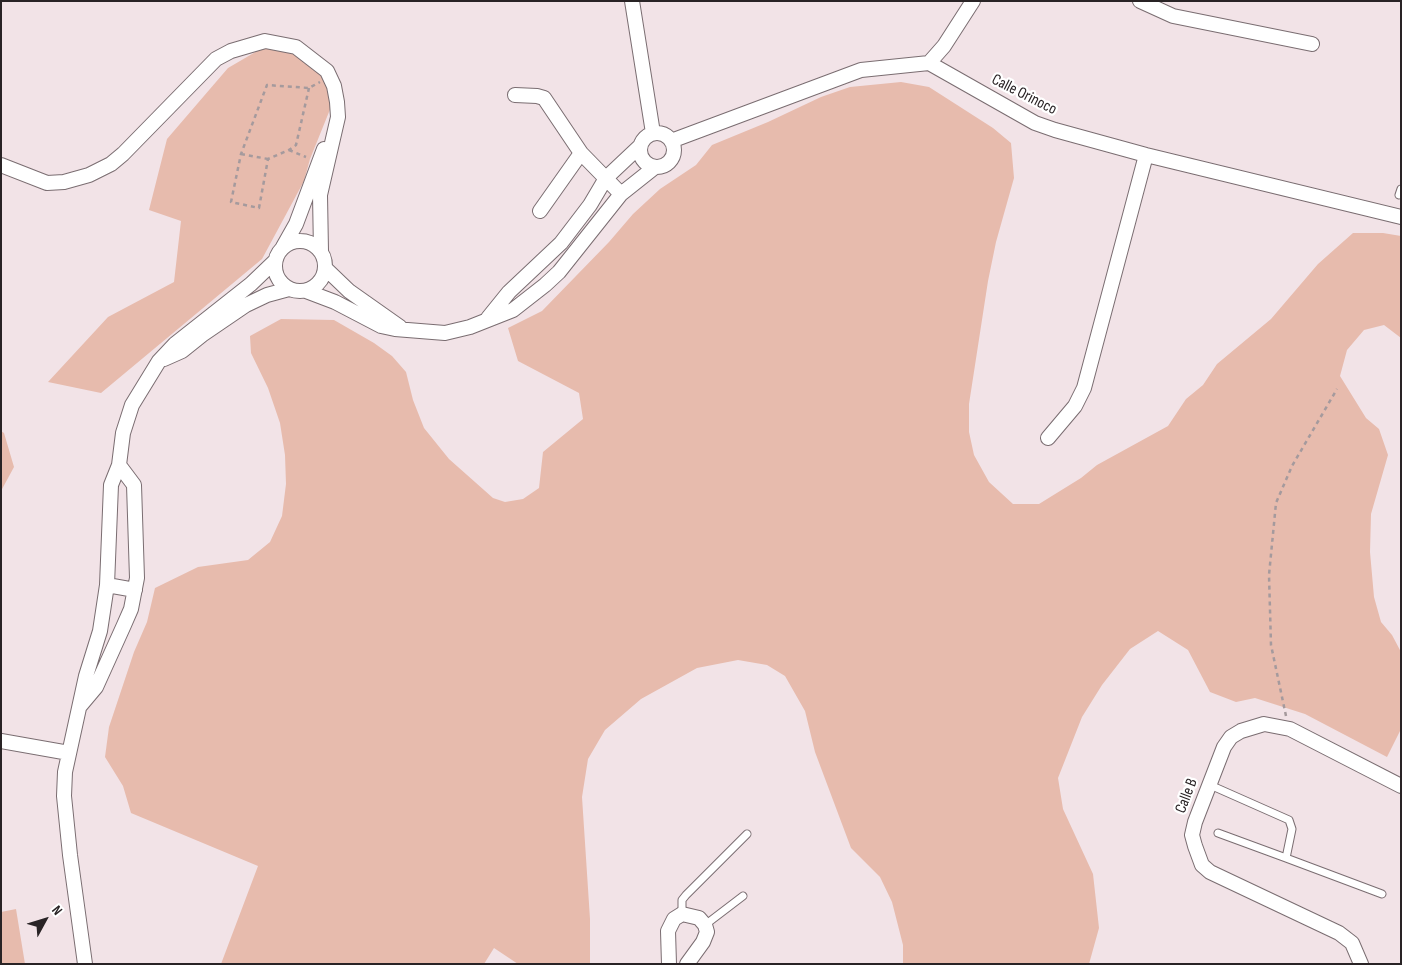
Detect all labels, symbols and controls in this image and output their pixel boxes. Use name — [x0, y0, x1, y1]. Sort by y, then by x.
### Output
street label: Calle Orinoco — [988, 70, 1060, 120]
street label: Calle B — [1172, 776, 1202, 816]
north arrow — [20, 895, 70, 945]
text: N — [48, 902, 66, 918]

